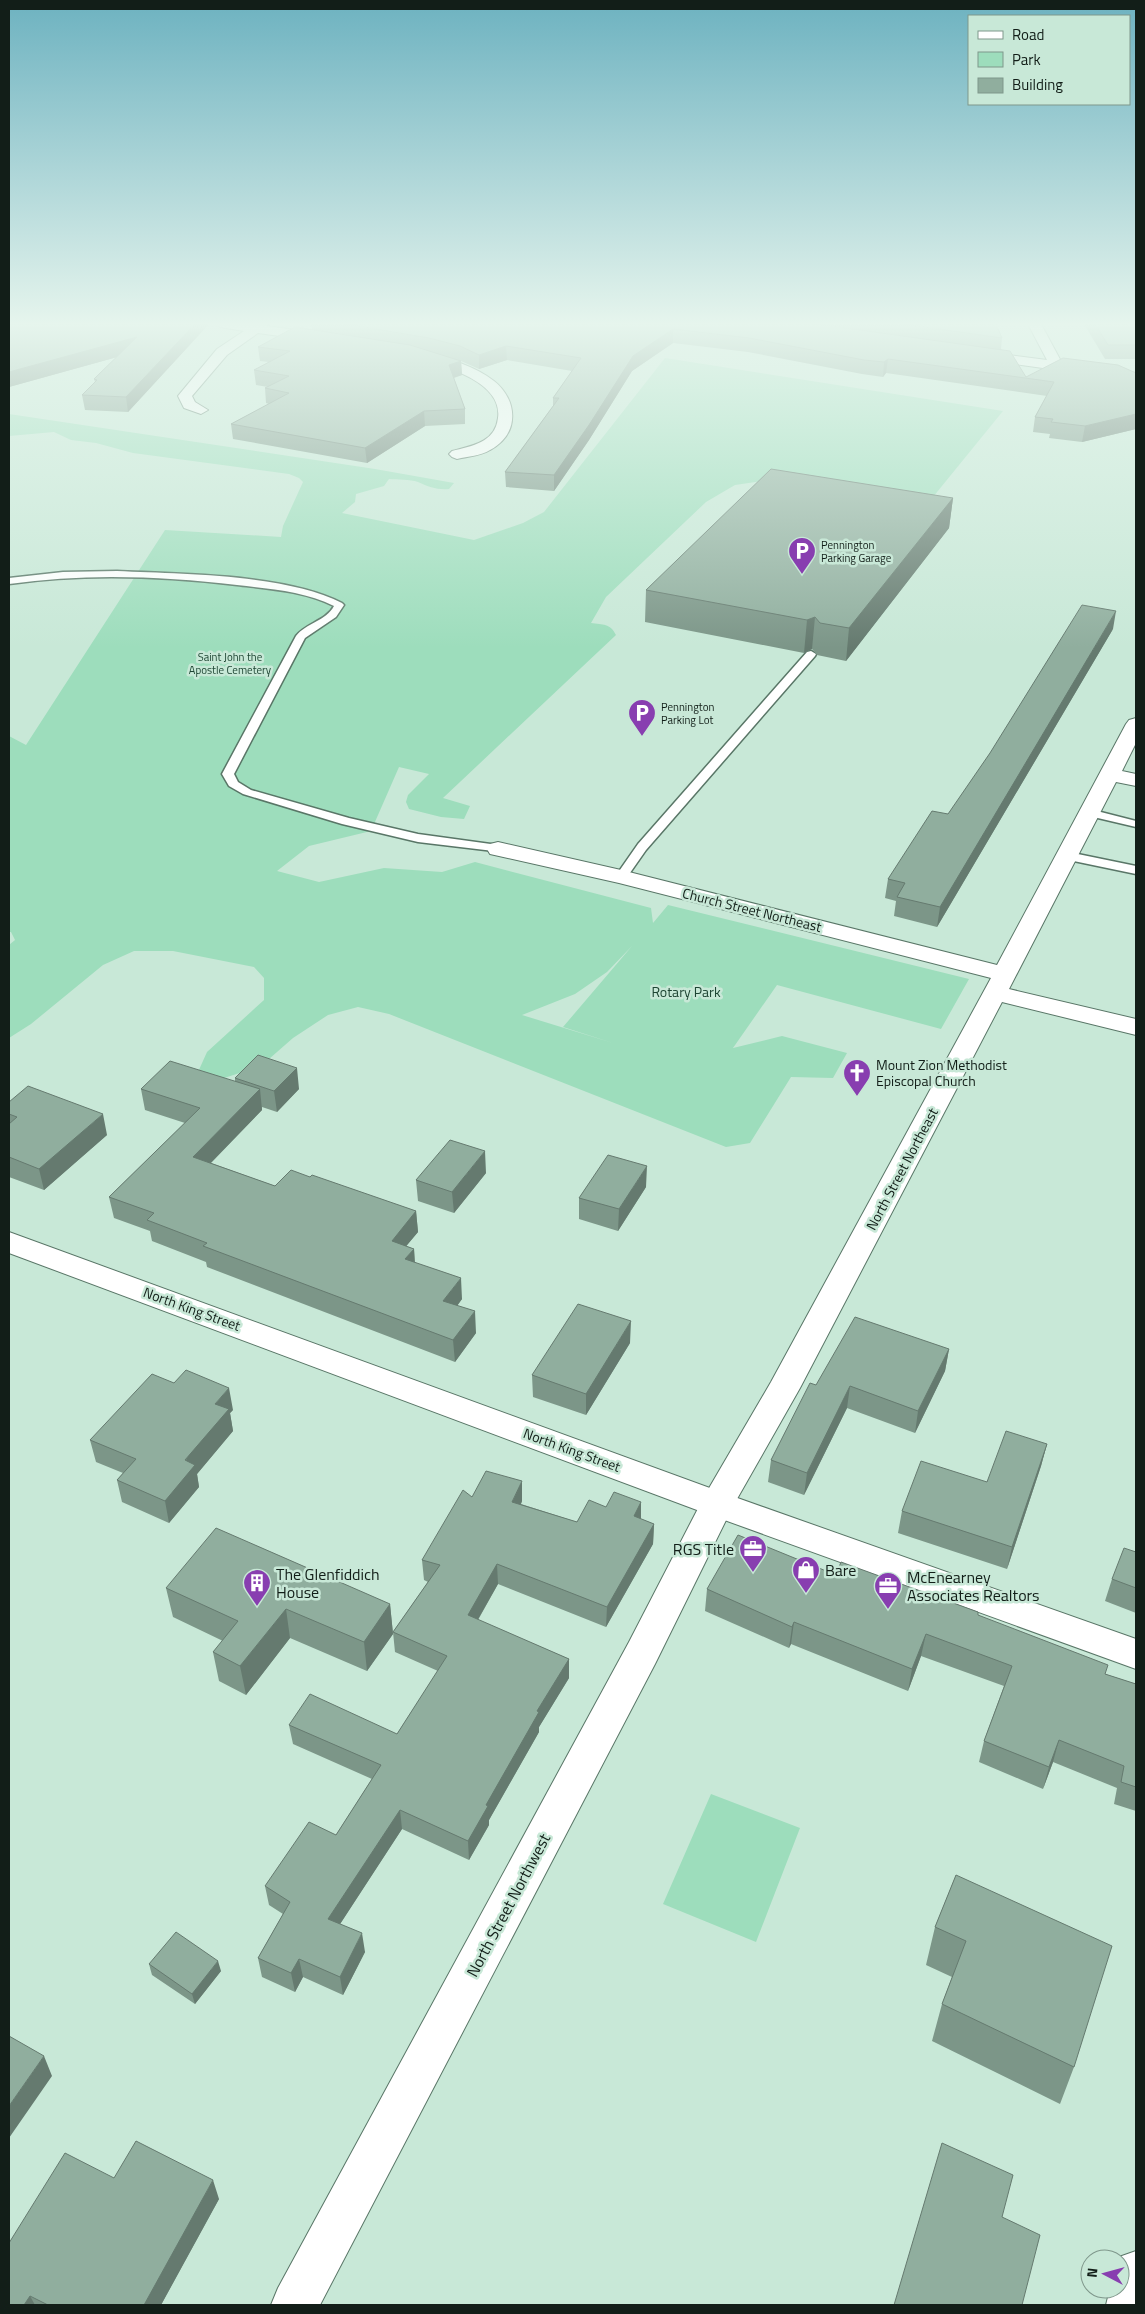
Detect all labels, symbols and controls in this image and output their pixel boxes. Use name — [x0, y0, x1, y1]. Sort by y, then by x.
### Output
legend — [968, 15, 1130, 105]
text: Road — [1012, 23, 1044, 46]
text: Park — [1012, 48, 1041, 71]
text: Building — [1012, 73, 1063, 96]
parking icon: Pennington Parking Garage — [787, 536, 817, 575]
place label: Pennington Parking Garage — [821, 537, 892, 566]
park label: Saint John the Apostle Cemetery — [189, 649, 272, 678]
parking icon: Pennington Parking Lot — [627, 698, 657, 737]
place label: Pennington Parking Lot — [661, 699, 714, 728]
street label: Church Street Northeast — [680, 882, 824, 937]
park label: Rotary Park — [651, 981, 721, 1002]
place label: Mount Zion Methodist Episcopal Church — [876, 1054, 1007, 1091]
church icon: Mount Zion Methodist Episcopal Church — [842, 1058, 872, 1097]
street label: North Street Northeast — [860, 1104, 943, 1234]
street label: North King Street — [141, 1281, 244, 1336]
street label: North King Street — [521, 1422, 624, 1477]
office icon: RGS Title — [738, 1534, 768, 1573]
place label: RGS Title — [673, 1537, 734, 1561]
shop icon: Bare — [791, 1555, 821, 1594]
place label: Bare — [825, 1558, 856, 1582]
place label: The Glenfiddich House — [276, 1562, 380, 1604]
place label: McEnearney Associates Realtors — [907, 1565, 1040, 1607]
building icon: The Glenfiddich House — [242, 1568, 272, 1607]
office icon: McEnearney Associates Realtors — [873, 1571, 903, 1610]
street label: North Street Northwest — [460, 1829, 556, 1981]
north arrow — [1080, 2249, 1130, 2299]
text: N — [1081, 2267, 1103, 2279]

